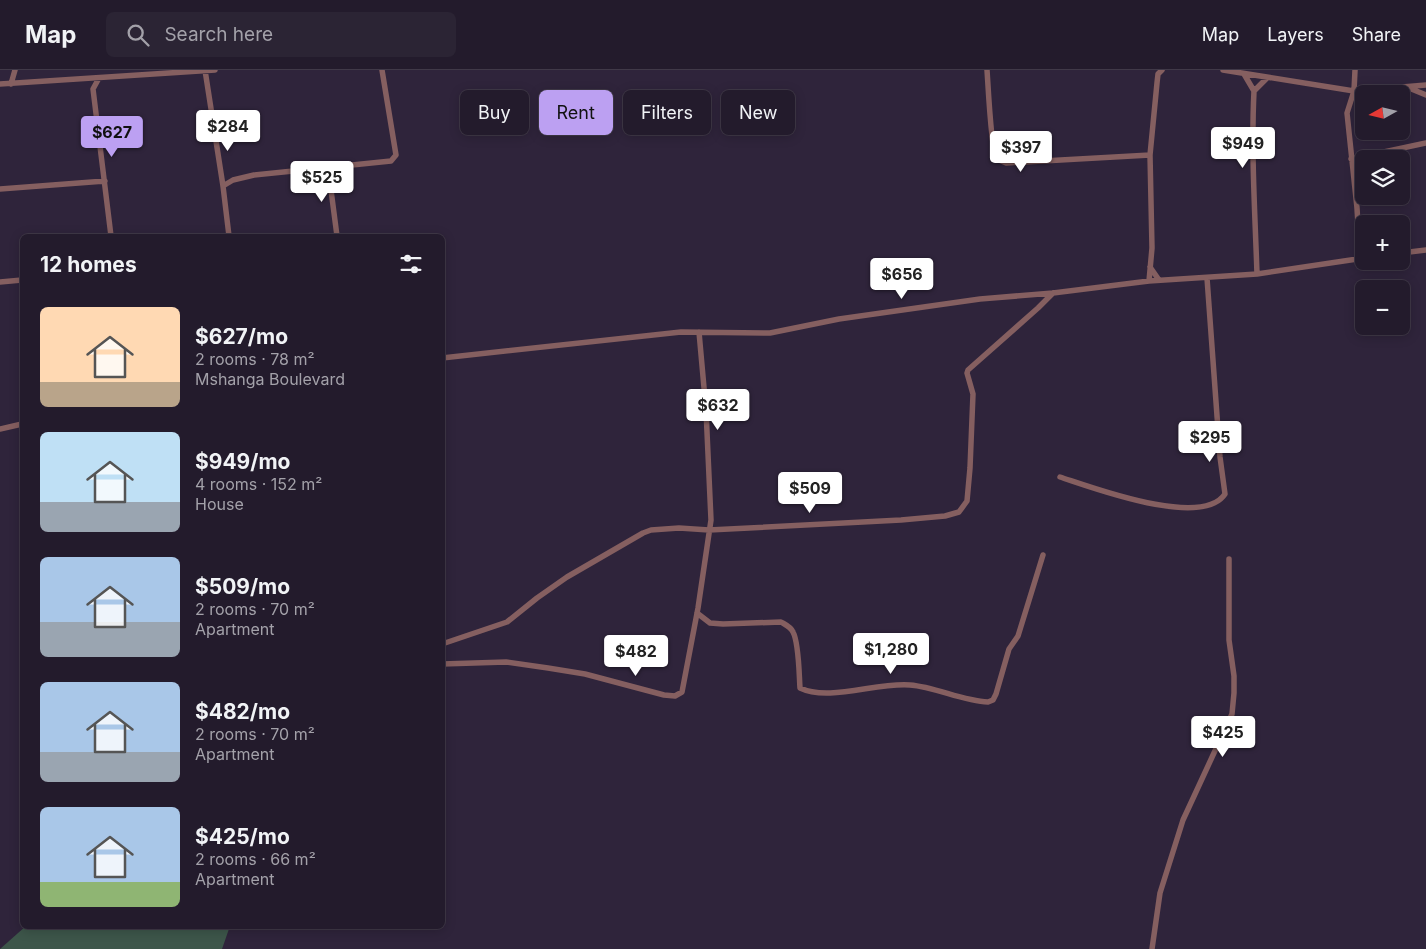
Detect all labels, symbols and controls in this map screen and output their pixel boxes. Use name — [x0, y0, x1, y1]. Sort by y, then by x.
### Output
search box — [106, 12, 456, 57]
text: Map — [25, 20, 76, 49]
icon: search — [124, 21, 152, 49]
text: Search here — [164, 23, 273, 46]
text: Map — [1202, 24, 1239, 45]
text: Layers — [1267, 24, 1324, 45]
text: Share — [1352, 24, 1401, 45]
north arrow — [1355, 85, 1410, 140]
map controls — [1355, 85, 1410, 335]
chip: Buy — [460, 90, 529, 135]
chip: Rent — [539, 90, 613, 135]
chip: Filters — [623, 90, 711, 135]
chip: New — [721, 90, 795, 135]
pin: $284 — [198, 109, 258, 152]
pin: $627 — [82, 116, 142, 158]
text: $284 — [207, 116, 249, 136]
text: $627 — [92, 122, 132, 142]
pin: $949 — [1213, 126, 1273, 169]
pin: $397 — [991, 131, 1051, 173]
text: $949 — [1222, 133, 1264, 153]
text: $397 — [1001, 137, 1041, 157]
button: layers — [1355, 150, 1410, 205]
pin: $525 — [292, 160, 352, 203]
text: $525 — [301, 167, 343, 187]
button: + — [1355, 215, 1410, 270]
icon: filters — [397, 250, 425, 278]
text: 12 homes — [40, 252, 137, 277]
pin: $656 — [872, 258, 932, 300]
text: $656 — [881, 264, 923, 284]
button: − — [1355, 280, 1410, 335]
text: $627/mo — [195, 324, 288, 349]
icon: home — [80, 327, 140, 387]
text: 2 rooms · 78 m² — [195, 349, 315, 369]
text: Mshanga Boulevard — [195, 369, 345, 389]
pin: $632 — [688, 388, 748, 431]
text: $632 — [697, 395, 739, 415]
pin: $295 — [1180, 420, 1240, 463]
text: $295 — [1189, 427, 1231, 447]
text: $949/mo — [195, 449, 290, 474]
icon: home — [80, 452, 140, 512]
pin: $509 — [780, 472, 840, 514]
text: 4 rooms · 152 m² — [195, 474, 322, 494]
text: $509 — [789, 478, 831, 498]
text: House — [195, 494, 244, 514]
text: $509/mo — [195, 574, 290, 599]
icon: home — [80, 577, 140, 637]
text: 2 rooms · 70 m² — [195, 599, 315, 619]
text: Apartment — [195, 619, 275, 639]
pin: $1,280 — [850, 632, 932, 675]
pin: $482 — [606, 634, 666, 677]
text: $1,280 — [864, 639, 918, 659]
text: $482 — [615, 641, 657, 661]
text: $482/mo — [195, 699, 290, 724]
icon: home — [80, 702, 140, 762]
pin: $425 — [1193, 716, 1253, 758]
text: $425 — [1202, 722, 1244, 742]
text: 2 rooms · 70 m² — [195, 724, 315, 744]
text: Apartment — [195, 744, 275, 764]
text: $425/mo — [195, 824, 290, 849]
icon: home — [80, 827, 140, 887]
text: 2 rooms · 66 m² — [195, 849, 316, 869]
text: Apartment — [195, 869, 275, 889]

